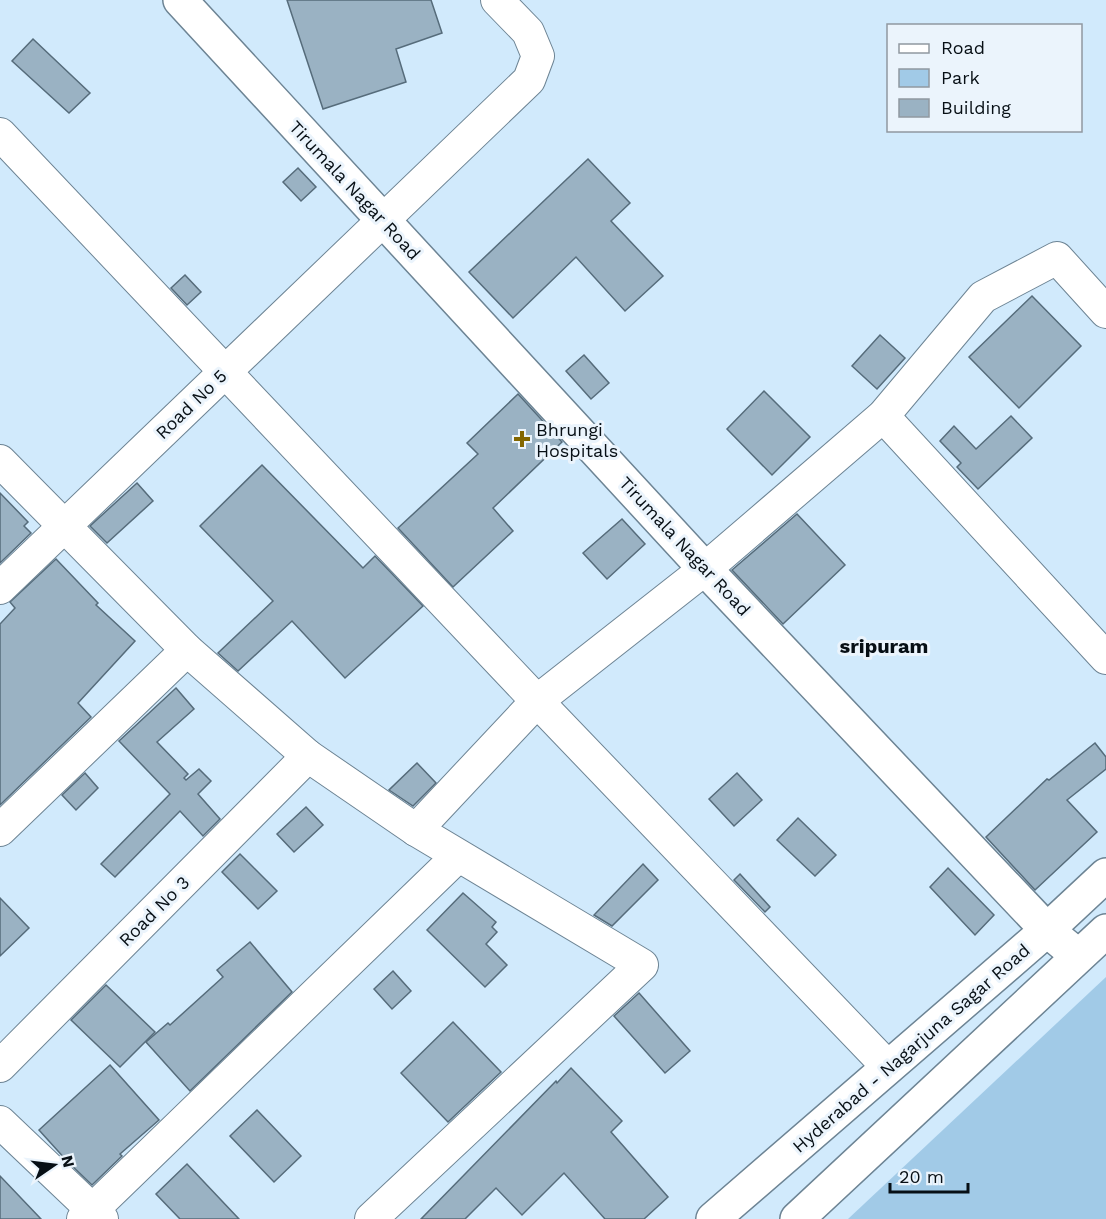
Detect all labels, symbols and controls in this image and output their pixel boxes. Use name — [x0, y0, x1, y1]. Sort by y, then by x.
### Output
legend — [887, 24, 1082, 132]
text: Road — [941, 37, 985, 58]
text: Park — [941, 67, 980, 88]
text: Building — [941, 97, 1011, 118]
street label: Tirumala Nagar Road — [285, 116, 425, 264]
street label: Road No 5 — [151, 365, 231, 443]
place label: Bhrungi Hospitals — [536, 419, 618, 461]
marker: Bhrungi Hospitals — [513, 430, 531, 448]
street label: Tirumala Nagar Road — [615, 472, 755, 620]
district label: sripuram — [840, 634, 928, 658]
street label: Road No 3 — [115, 872, 193, 950]
street label: Hyderabad - Nagarjuna Sagar Road — [788, 939, 1034, 1157]
north arrow — [24, 1135, 84, 1195]
text: N — [57, 1153, 79, 1170]
scale bar — [890, 1156, 968, 1194]
text: 20 m — [899, 1166, 944, 1187]

